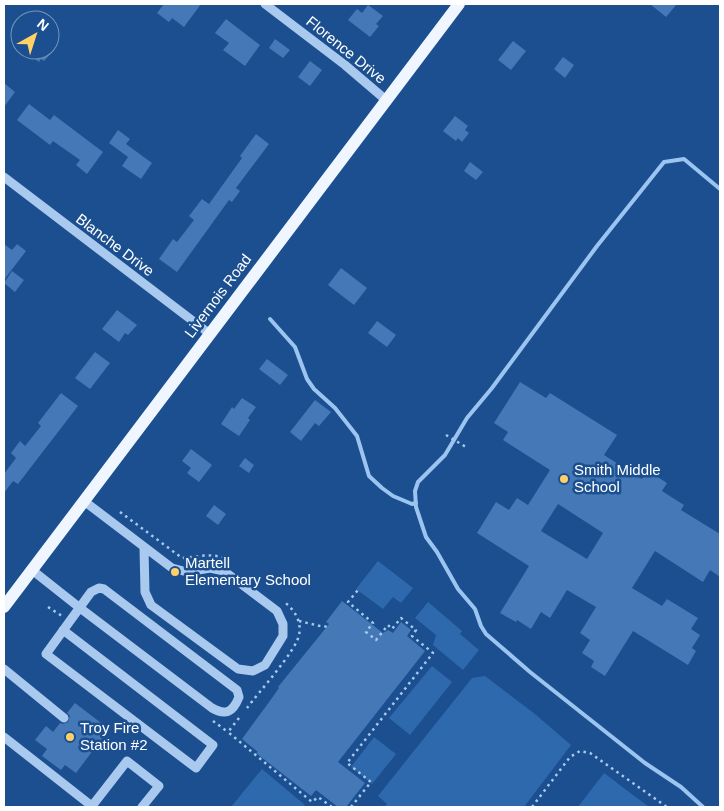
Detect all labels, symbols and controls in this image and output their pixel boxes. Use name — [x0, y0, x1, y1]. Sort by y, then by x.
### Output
north arrow — [10, 10, 60, 60]
street label: Florence Drive — [303, 12, 390, 87]
text: N — [34, 15, 52, 34]
street label: Blanche Drive — [73, 210, 158, 279]
street label: Livernois Road — [181, 251, 254, 341]
place label: Smith Middle School — [574, 461, 661, 495]
marker: Smith Middle School — [558, 473, 570, 485]
place label: Martell Elementary School — [185, 554, 311, 588]
marker: Martell Elementary School — [169, 566, 181, 578]
place label: Troy Fire Station #2 — [80, 719, 148, 753]
marker: Troy Fire Station #2 — [64, 731, 76, 743]

